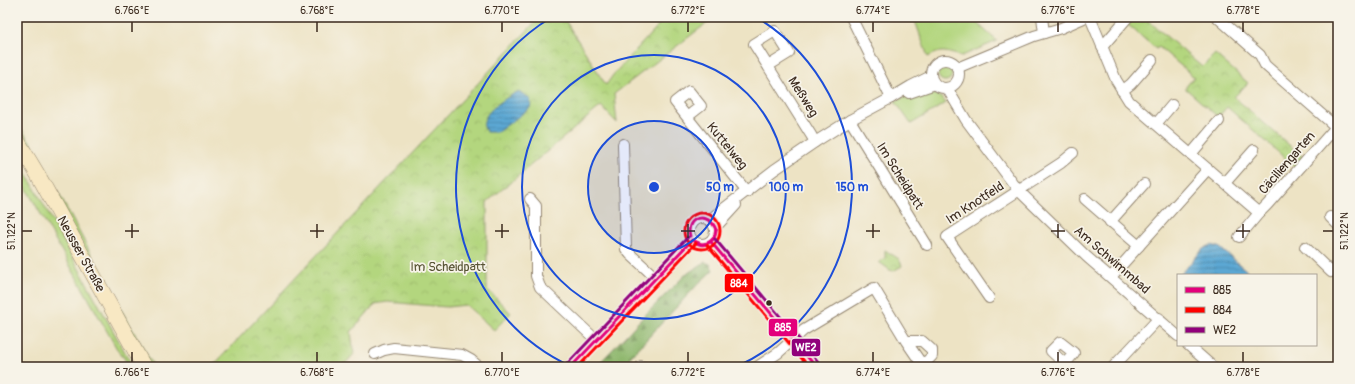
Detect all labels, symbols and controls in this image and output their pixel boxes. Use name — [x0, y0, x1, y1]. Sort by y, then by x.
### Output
text: 6.766°E — [115, 5, 149, 17]
text: 6.768°E — [300, 5, 334, 17]
text: 6.770°E — [485, 5, 520, 17]
text: 6.772°E — [671, 5, 705, 17]
text: 6.774°E — [856, 5, 890, 17]
text: 6.776°E — [1041, 5, 1075, 17]
text: 6.778°E — [1226, 5, 1260, 17]
street label: Meßweg — [784, 74, 822, 121]
street label: Kuttelweg — [703, 119, 751, 173]
street label: Cäciliengarten — [1255, 128, 1319, 198]
street label: Im Scheidpatt — [873, 140, 927, 213]
street label: Im Knotfeld — [943, 178, 1007, 228]
centre of rings — [647, 180, 661, 194]
text: 50 m — [706, 180, 734, 195]
text: 100 m — [769, 180, 804, 195]
text: 150 m — [836, 180, 869, 195]
text: 51.122°N — [6, 212, 18, 250]
text: 51.122°N — [1339, 212, 1351, 250]
street label: Neusser Straße — [54, 213, 109, 295]
street label: Am Schwimmbad — [1071, 223, 1153, 297]
park label: Im Scheidpatt — [410, 259, 487, 275]
line badge: 884 — [724, 273, 754, 293]
legend — [1177, 274, 1317, 346]
text: 884 — [730, 277, 748, 290]
text: 885 — [1213, 283, 1232, 298]
unlabelled marker — [764, 298, 774, 308]
text: 884 — [1213, 303, 1232, 318]
line badge: 885 — [768, 318, 798, 337]
text: 885 — [774, 321, 792, 334]
text: WE2 — [1213, 323, 1236, 338]
line badge: WE2 — [791, 338, 821, 357]
text: WE2 — [795, 341, 817, 354]
text: 6.766°E — [115, 367, 149, 379]
text: 6.768°E — [300, 367, 334, 379]
text: 6.770°E — [485, 367, 520, 379]
text: 6.772°E — [671, 367, 705, 379]
text: 6.774°E — [856, 367, 890, 379]
text: 6.776°E — [1041, 367, 1075, 379]
text: 6.778°E — [1226, 367, 1260, 379]

